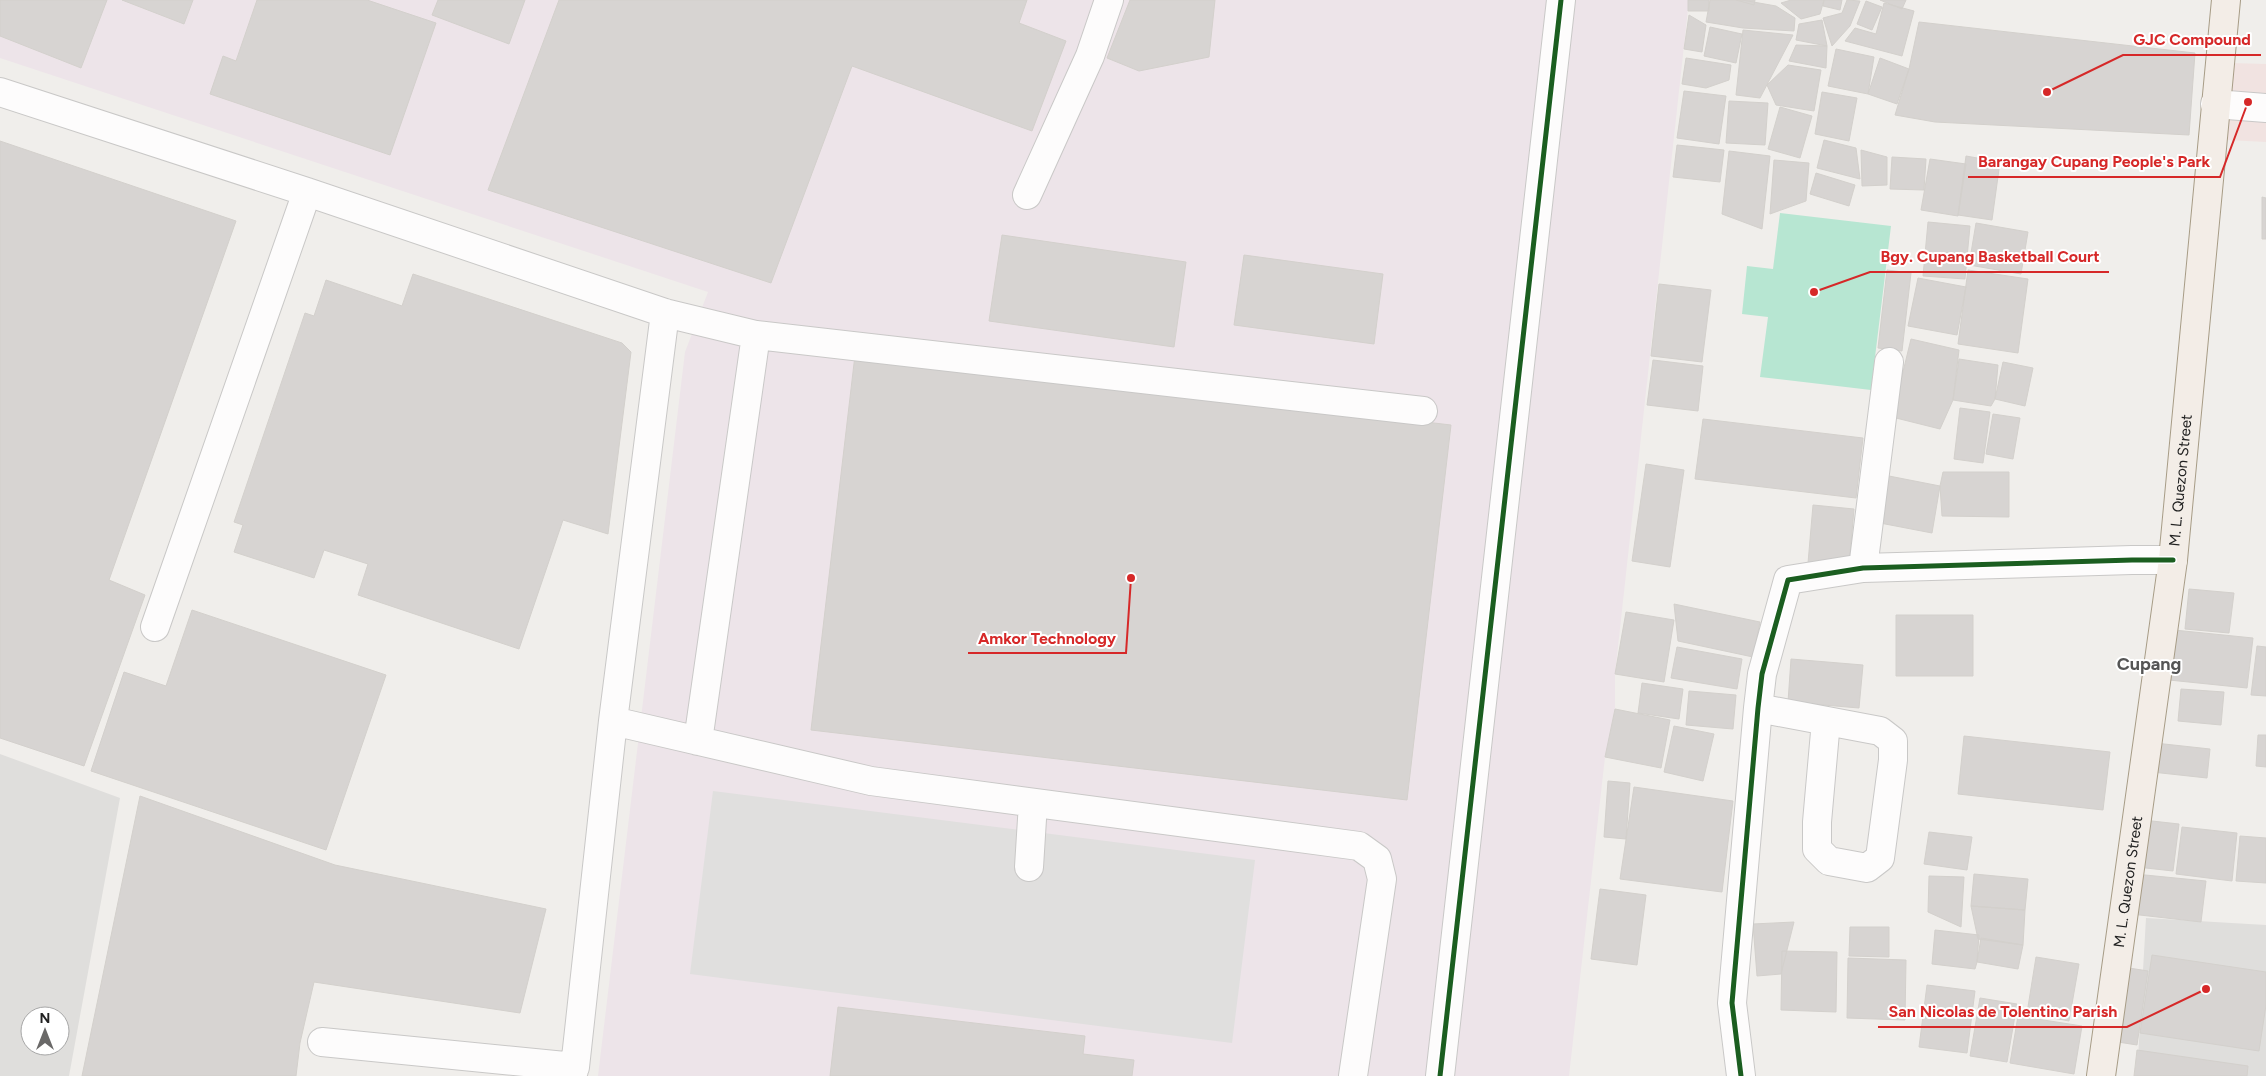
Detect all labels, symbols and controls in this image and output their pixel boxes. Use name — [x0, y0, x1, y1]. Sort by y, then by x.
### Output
callout: GJC Compound — [2123, 24, 2261, 55]
text: GJC Compound — [2133, 30, 2251, 49]
callout: Barangay Cupang People's Park — [1968, 146, 2220, 177]
text: Barangay Cupang People's Park — [1978, 152, 2210, 171]
callout: Bgy. Cupang Basketball Court — [1870, 241, 2109, 272]
text: Bgy. Cupang Basketball Court — [1880, 247, 2100, 266]
street label: M. L. Quezon Street — [2165, 413, 2196, 547]
callout: Amkor Technology — [968, 622, 1126, 653]
text: Amkor Technology — [978, 629, 1117, 648]
district label: Cupang — [2117, 653, 2181, 675]
street label: M. L. Quezon Street — [2110, 815, 2146, 949]
callout: San Nicolas de Tolentino Parish — [1878, 996, 2127, 1027]
text: San Nicolas de Tolentino Parish — [1889, 1002, 2117, 1021]
north arrow — [20, 1006, 70, 1056]
text: N — [40, 1010, 50, 1027]

